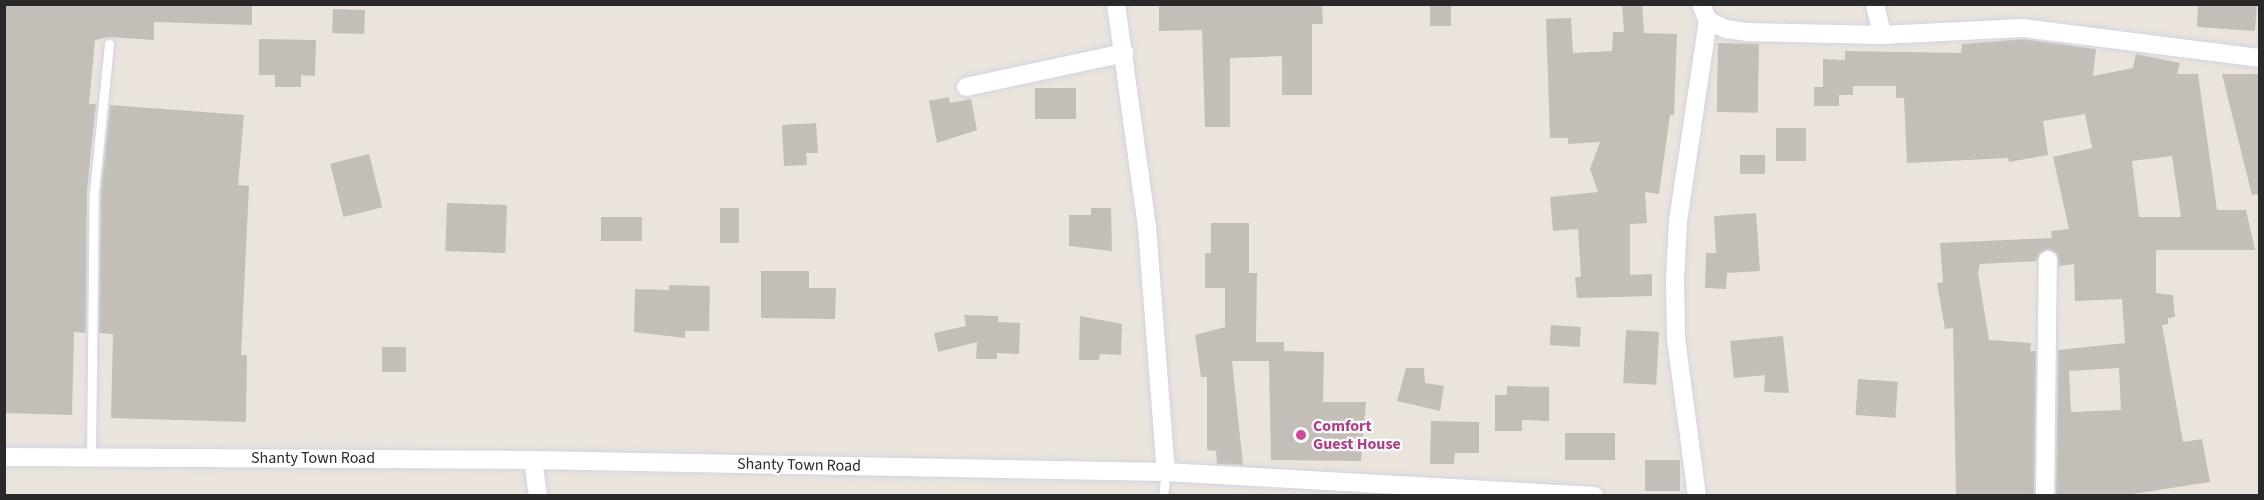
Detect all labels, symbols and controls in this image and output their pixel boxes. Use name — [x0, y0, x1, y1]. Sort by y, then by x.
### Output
place label: Comfort Guest House — [1313, 416, 1401, 454]
marker: Comfort Guest House — [1294, 428, 1308, 442]
street label: Shanty Town Road — [251, 448, 375, 468]
street label: Shanty Town Road — [737, 454, 861, 476]

